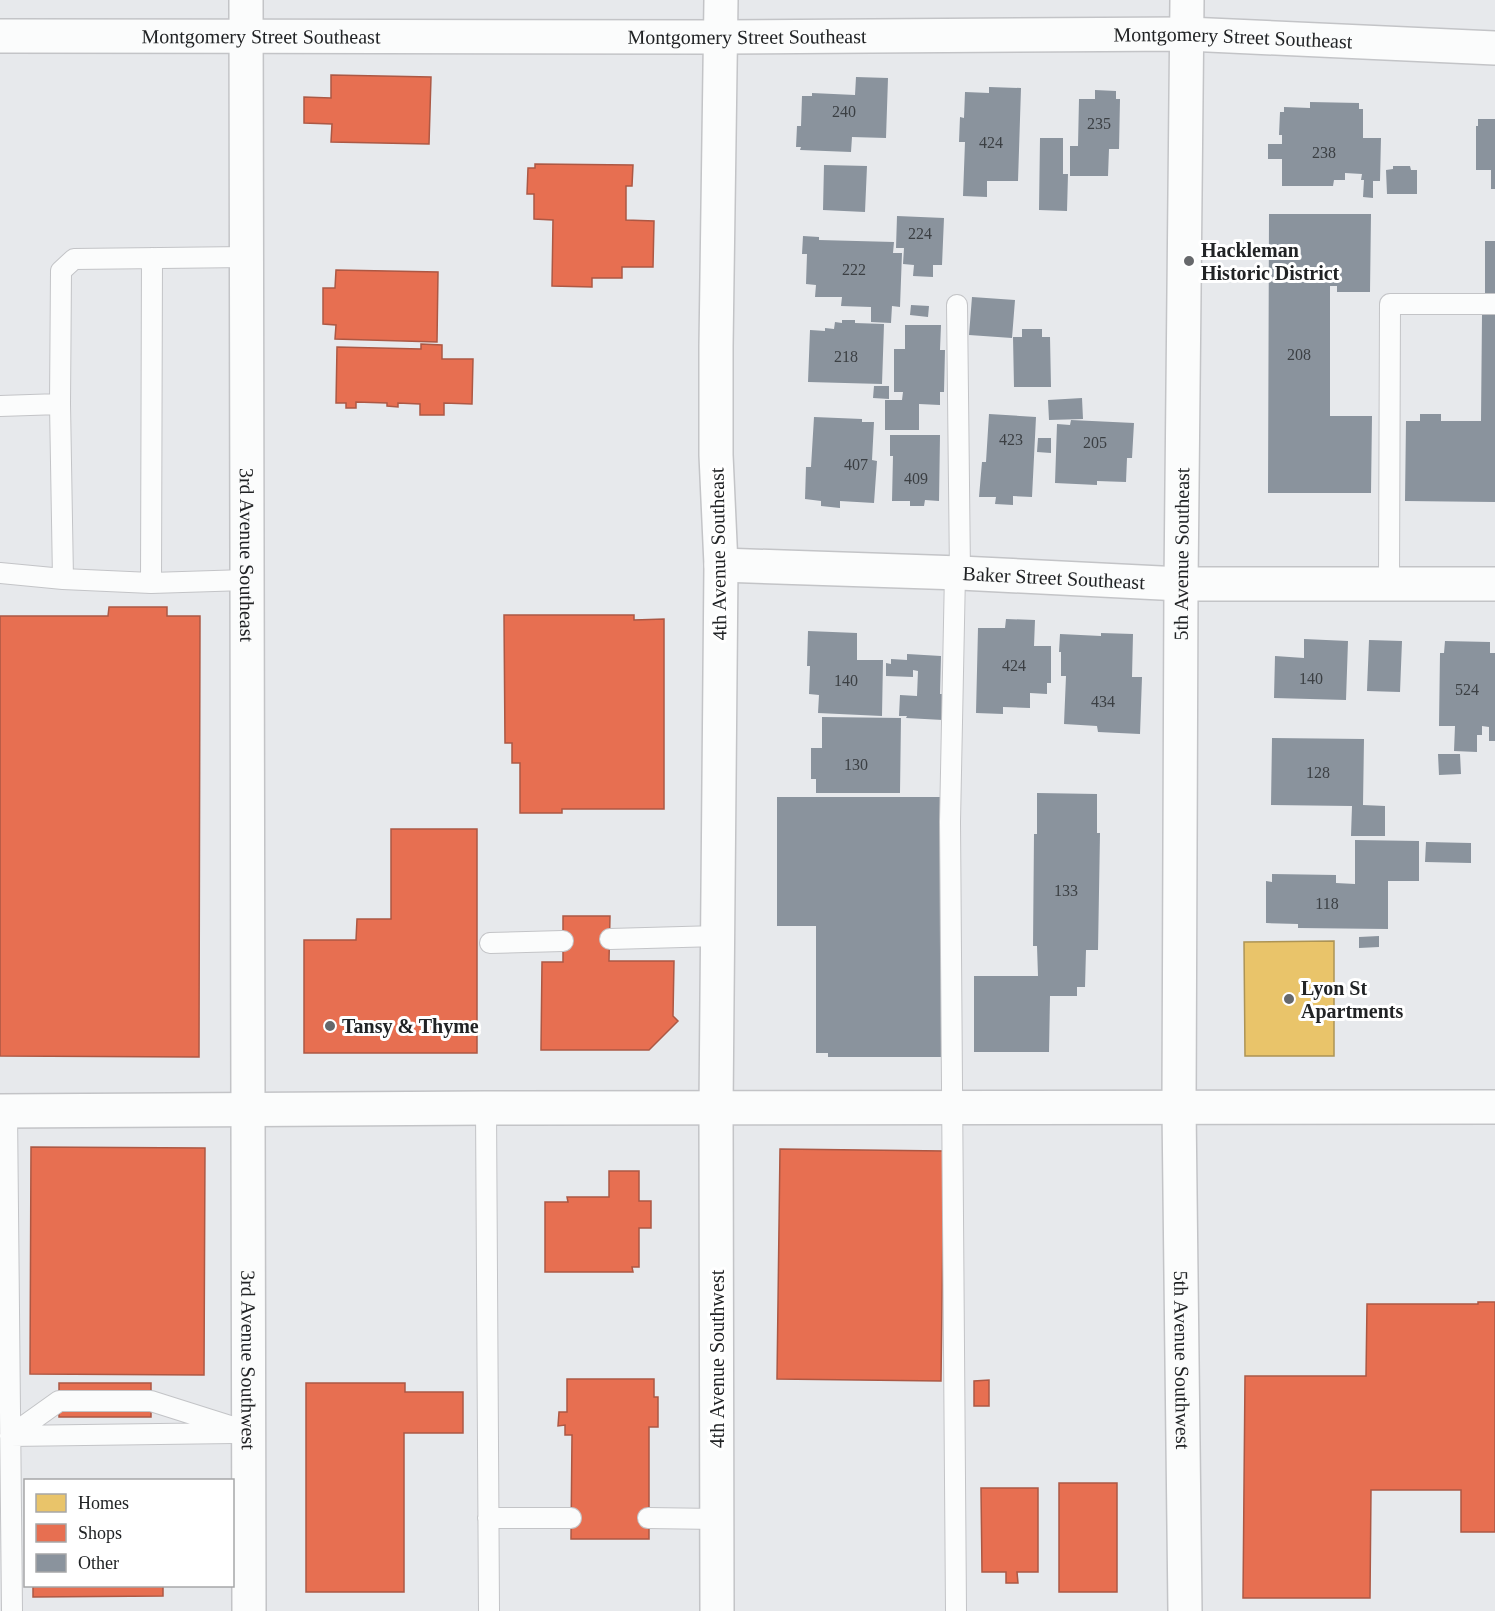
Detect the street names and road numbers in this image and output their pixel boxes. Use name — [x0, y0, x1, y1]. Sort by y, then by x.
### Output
street label: Montgomery Street Southeast — [1113, 23, 1353, 53]
street label: Montgomery Street Southeast — [141, 25, 381, 48]
street label: Montgomery Street Southeast — [627, 25, 867, 49]
street label: 4th Avenue Southeast — [705, 467, 731, 641]
street label: 5th Avenue Southeast — [1170, 467, 1193, 641]
street label: 3rd Avenue Southeast — [236, 468, 258, 643]
street label: Baker Street Southeast — [962, 562, 1146, 593]
street label: 4th Avenue Southwest — [706, 1269, 728, 1448]
street label: 3rd Avenue Southwest — [237, 1270, 260, 1450]
street label: 5th Avenue Southwest — [1170, 1271, 1194, 1450]

